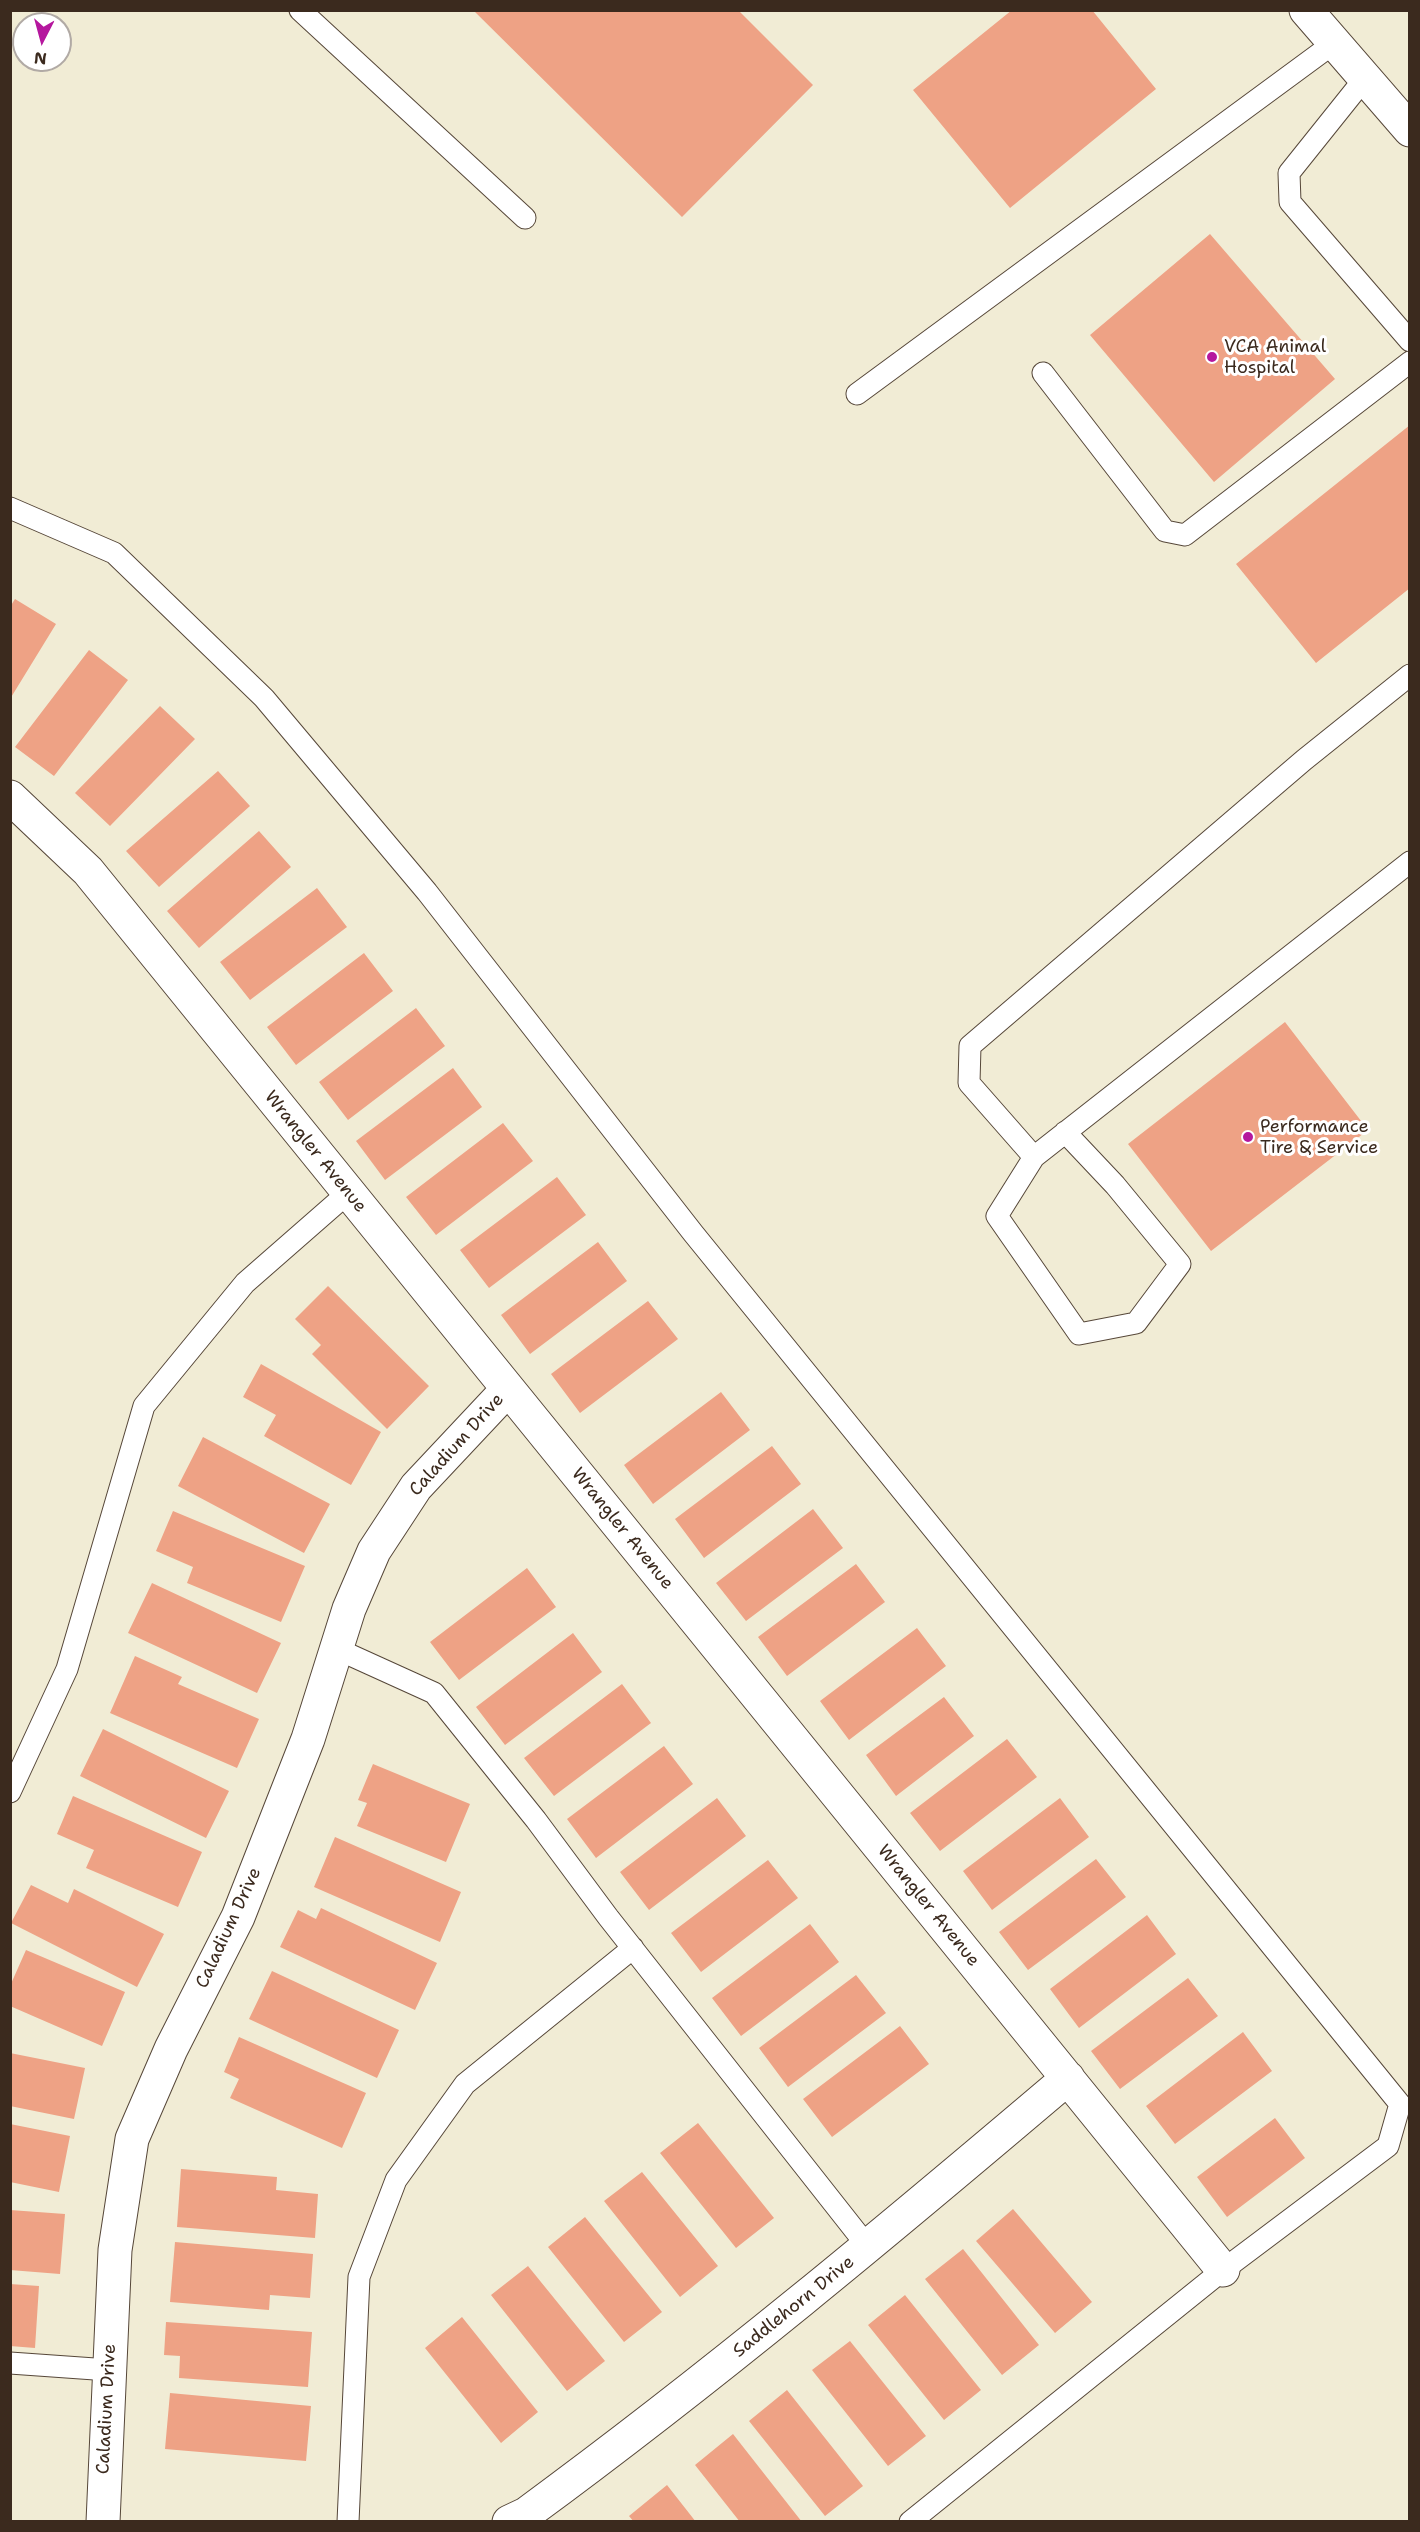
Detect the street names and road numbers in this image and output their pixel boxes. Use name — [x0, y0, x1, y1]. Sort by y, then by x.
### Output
street label: Wrangler Avenue — [259, 1087, 371, 1217]
street label: Caladium Drive — [405, 1389, 509, 1501]
street label: Wrangler Avenue — [566, 1464, 678, 1594]
street label: Wrangler Avenue — [872, 1841, 984, 1971]
street label: Caladium Drive — [192, 1864, 266, 1992]
street label: Saddlehorn Drive — [729, 2252, 859, 2362]
street label: Caladium Drive — [93, 2343, 121, 2475]

